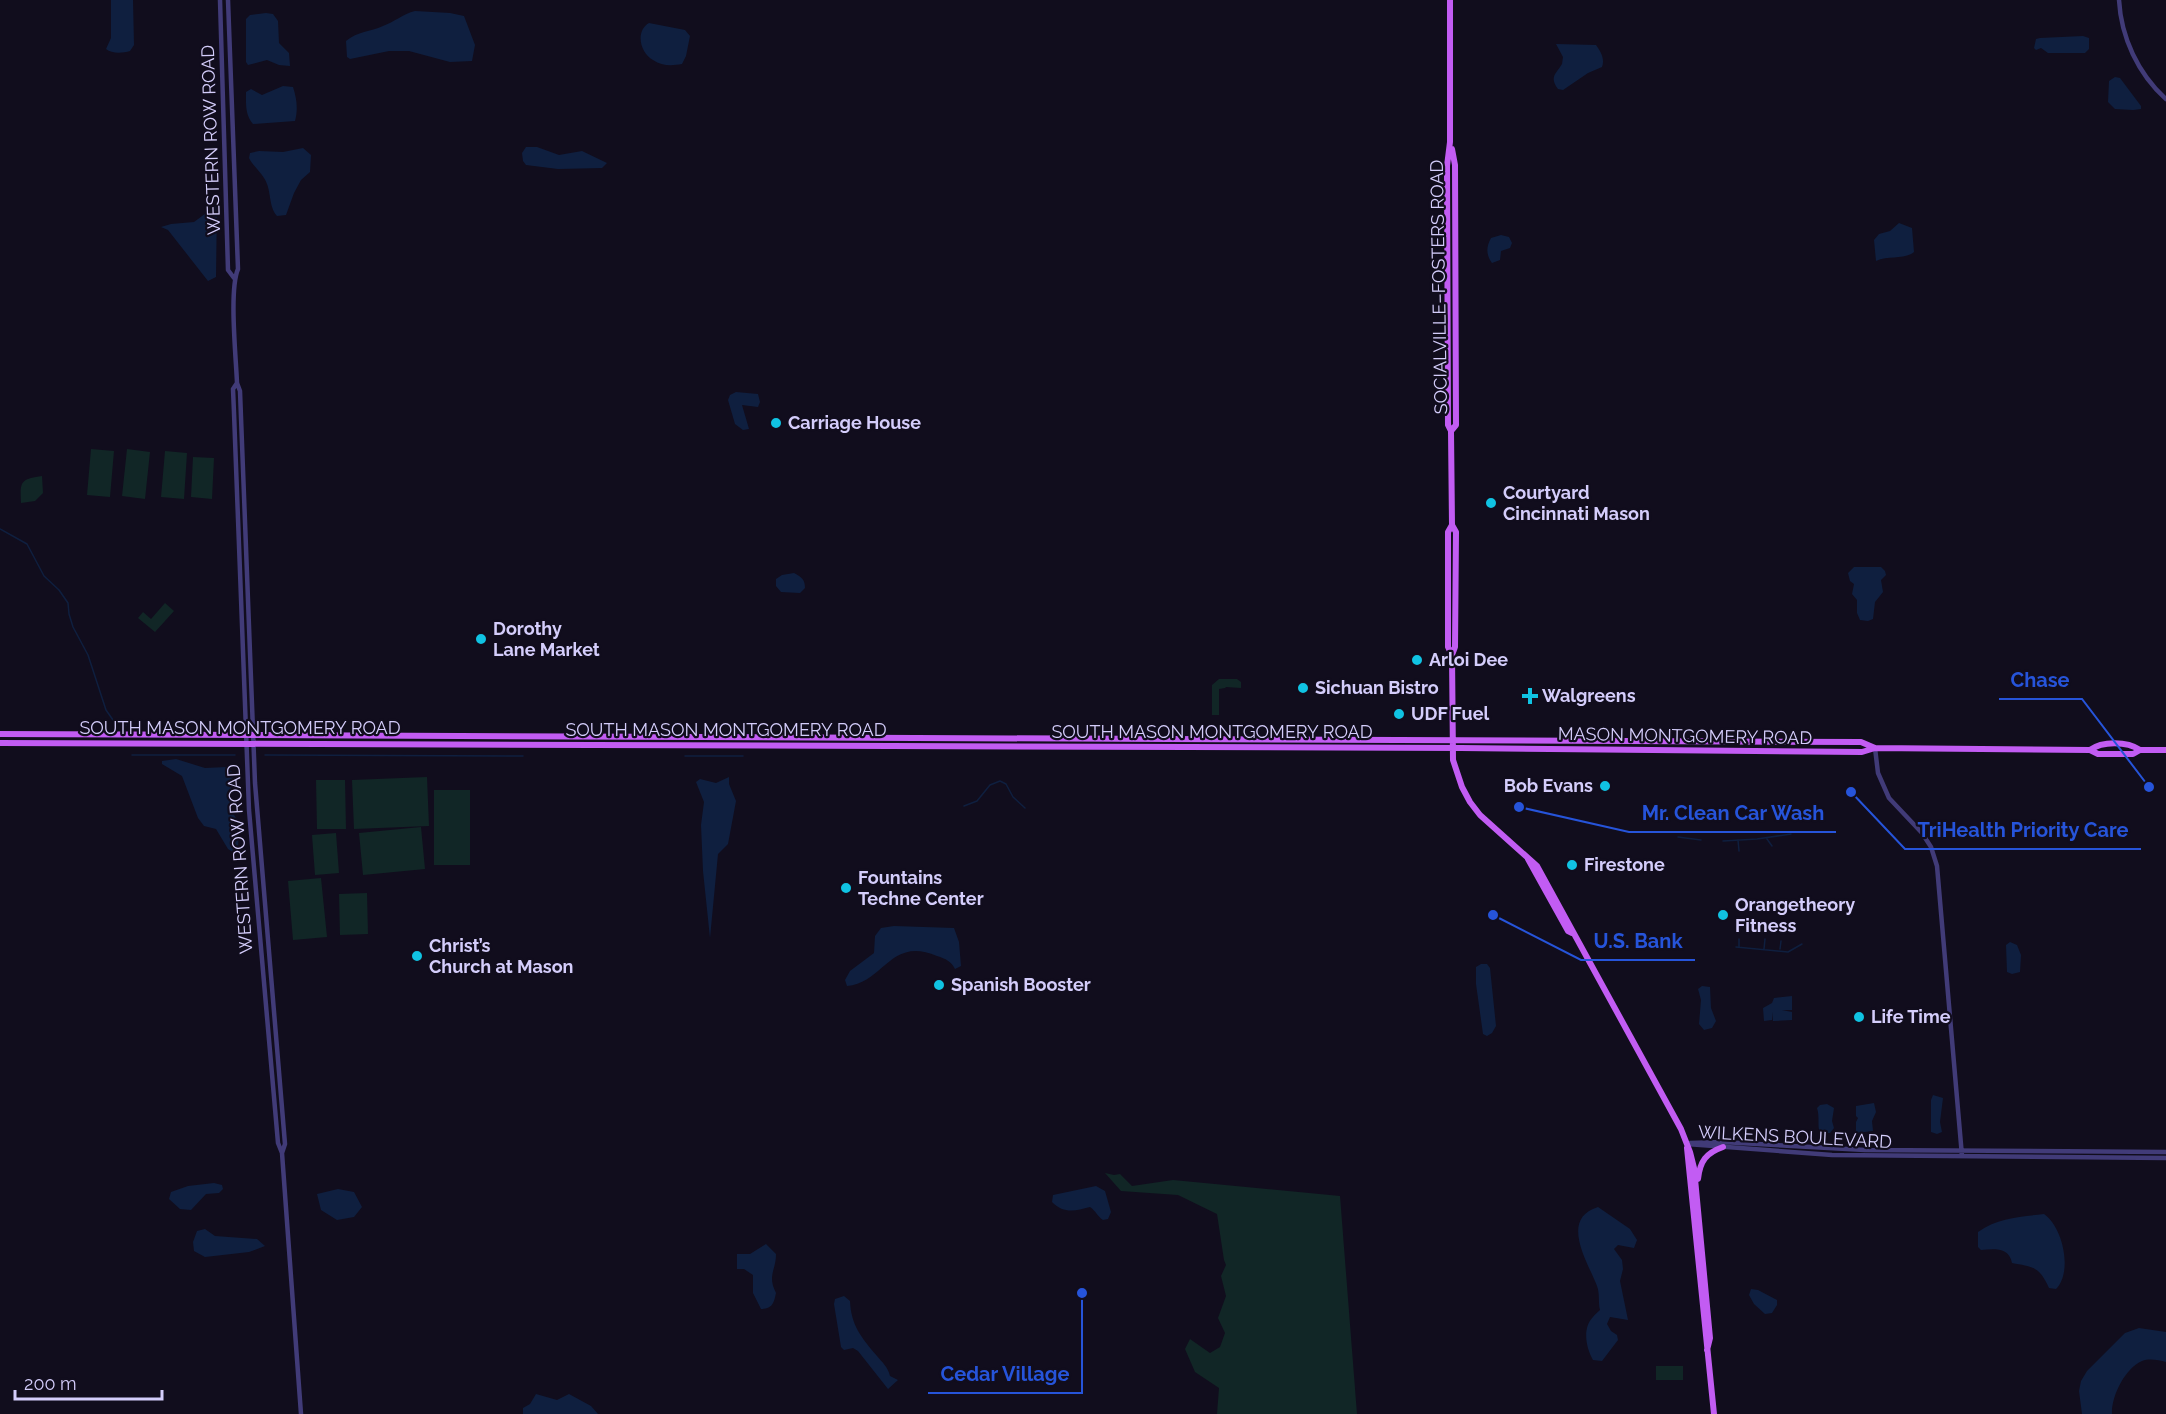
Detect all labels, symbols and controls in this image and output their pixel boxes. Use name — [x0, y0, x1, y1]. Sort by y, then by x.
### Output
street label: WESTERN ROW ROAD — [197, 44, 224, 235]
street label: SOCIALVILLE–FOSTERS ROAD — [1426, 159, 1451, 415]
place label: Carriage House — [788, 412, 921, 433]
marker: Carriage House — [769, 416, 783, 430]
place label: Courtyard Cincinnati Mason — [1503, 482, 1650, 524]
marker: Courtyard Cincinnati Mason — [1484, 496, 1498, 510]
place label: Dorothy Lane Market — [493, 618, 600, 660]
marker: Dorothy Lane Market — [474, 632, 488, 646]
place label: Arloi Dee — [1429, 649, 1508, 670]
marker: Arloi Dee — [1410, 653, 1424, 667]
callout: Chase — [1999, 661, 2082, 699]
text: Chase — [2010, 668, 2070, 692]
place label: Sichuan Bistro — [1315, 677, 1439, 698]
marker: Sichuan Bistro — [1296, 681, 1310, 695]
place label: Walgreens — [1542, 685, 1636, 706]
marker: Walgreens — [1523, 689, 1537, 703]
place label: UDF Fuel — [1411, 703, 1489, 724]
marker: UDF Fuel — [1392, 707, 1406, 721]
street label: SOUTH MASON MONTGOMERY ROAD — [79, 717, 401, 738]
street label: SOUTH MASON MONTGOMERY ROAD — [565, 719, 887, 740]
street label: SOUTH MASON MONTGOMERY ROAD — [1051, 721, 1373, 742]
street label: MASON MONTGOMERY ROAD — [1558, 723, 1812, 748]
street label: WESTERN ROW ROAD — [222, 763, 257, 955]
place label: Bob Evans — [1504, 775, 1593, 796]
marker: Bob Evans — [1598, 779, 1612, 793]
callout: Mr. Clean Car Wash — [1629, 794, 1836, 832]
text: Mr. Clean Car Wash — [1642, 801, 1824, 825]
callout: TriHealth Priority Care — [1905, 811, 2141, 849]
text: TriHealth Priority Care — [1917, 818, 2129, 842]
place label: Firestone — [1584, 854, 1665, 875]
marker: Firestone — [1565, 858, 1579, 872]
place label: Fountains Techne Center — [858, 867, 984, 909]
marker: Fountains Techne Center — [839, 881, 853, 895]
place label: Orangetheory Fitness — [1735, 894, 1855, 936]
marker: Orangetheory Fitness — [1716, 908, 1730, 922]
callout: U.S. Bank — [1581, 922, 1695, 960]
text: U.S. Bank — [1593, 929, 1683, 953]
place label: Christ’s Church at Mason — [429, 935, 573, 977]
marker: Christ’s Church at Mason — [410, 949, 424, 963]
place label: Spanish Booster — [951, 974, 1091, 995]
marker: Spanish Booster — [932, 978, 946, 992]
place label: Life Time — [1871, 1006, 1951, 1027]
marker: Life Time — [1852, 1010, 1866, 1024]
street label: WILKENS BOULEVARD — [1697, 1121, 1893, 1152]
callout: Cedar Village — [928, 1355, 1082, 1393]
text: Cedar Village — [941, 1362, 1069, 1386]
scale bar — [15, 1363, 162, 1401]
text: 200 m — [24, 1373, 77, 1394]

